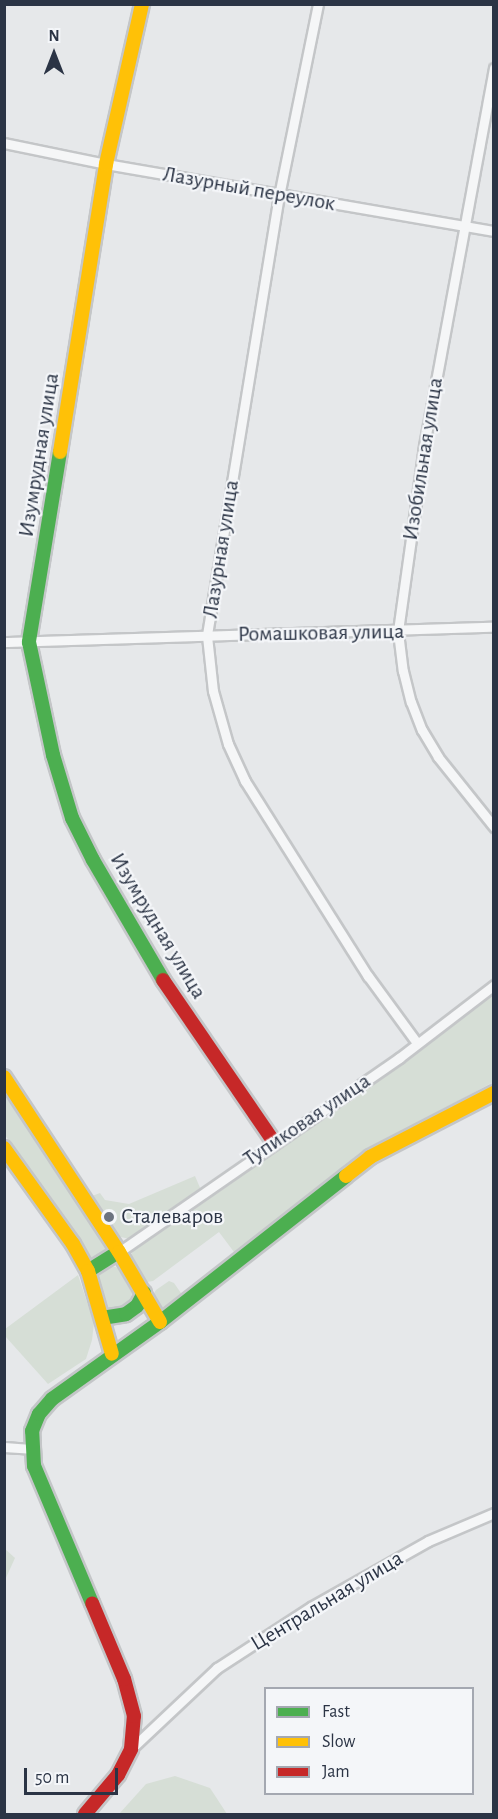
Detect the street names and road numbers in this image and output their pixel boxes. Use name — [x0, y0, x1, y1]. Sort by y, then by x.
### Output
street label: Лазурный переулок — [161, 161, 337, 217]
street label: Изумрудная улица — [13, 371, 65, 539]
street label: Изобильная улица — [397, 376, 449, 542]
street label: Лазурная улица — [197, 478, 245, 620]
street label: Ромашковая улица — [238, 618, 404, 648]
street label: Изумрудная улица — [104, 848, 212, 1004]
street label: Тупиковая улица — [238, 1068, 376, 1172]
street label: Центральная улица — [246, 1545, 408, 1657]

